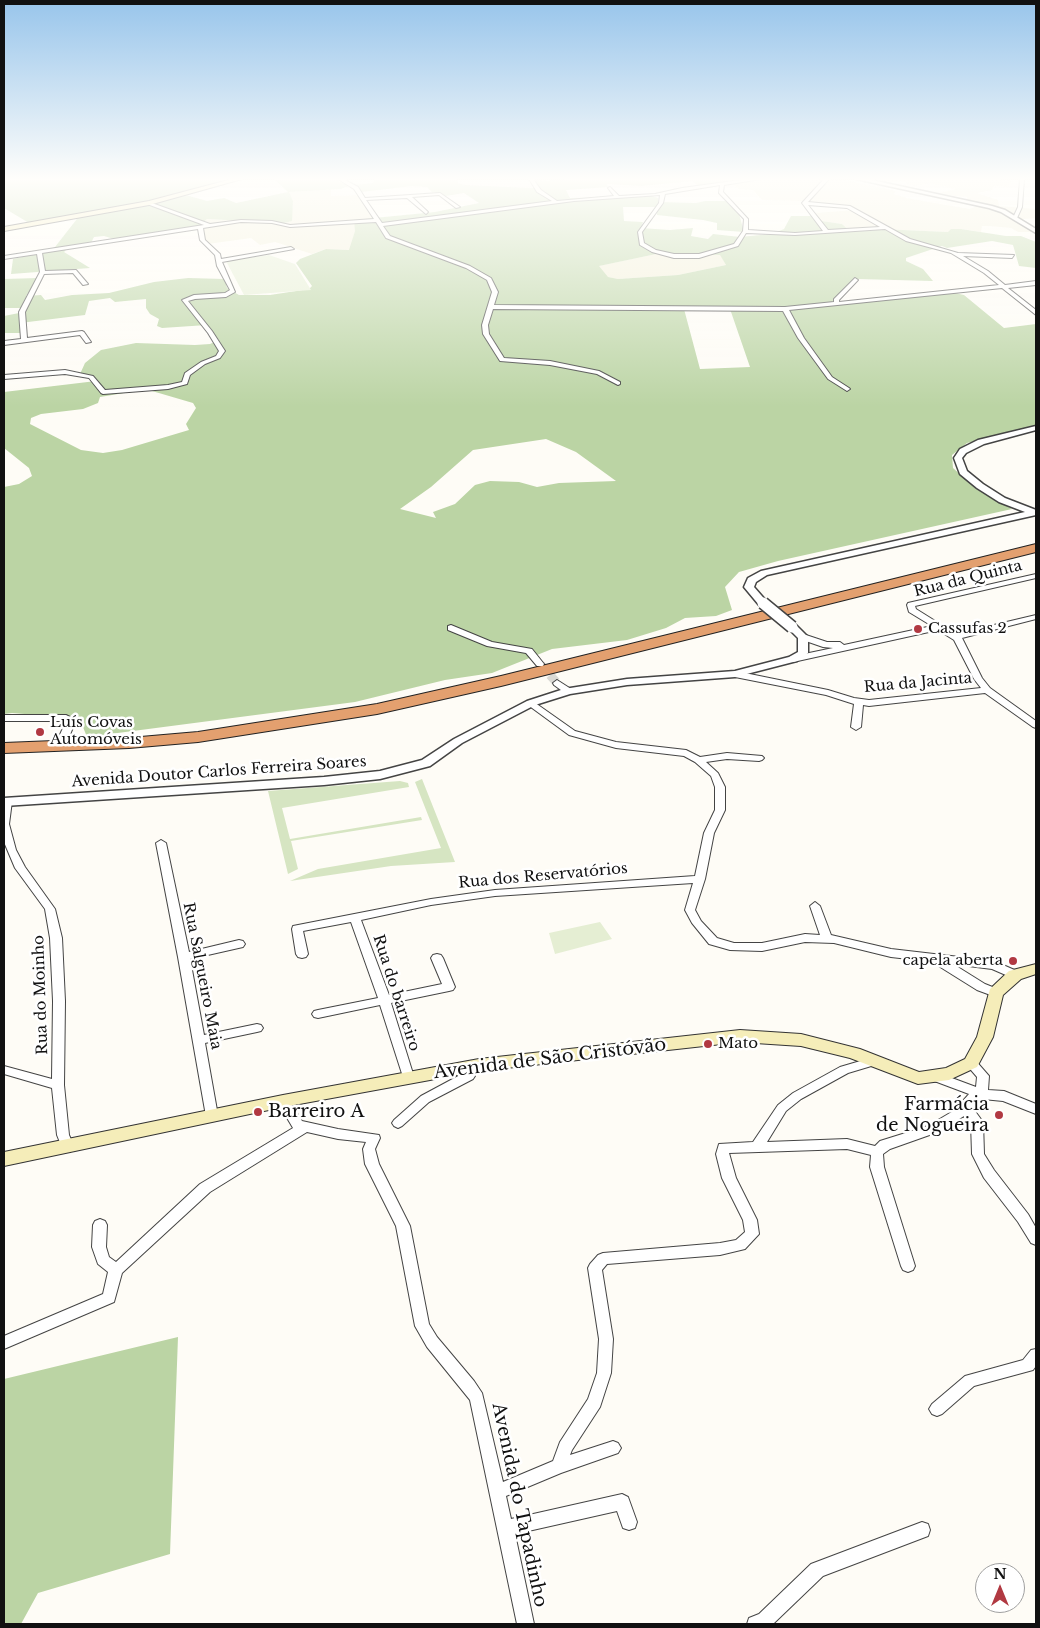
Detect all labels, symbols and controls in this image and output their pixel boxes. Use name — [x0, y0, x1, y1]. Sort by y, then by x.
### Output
street label: Rua da Quinta — [912, 557, 1024, 601]
place label: Cassufas 2 — [928, 620, 1007, 638]
marker: Cassufas 2 — [912, 623, 924, 635]
street label: Rua da Jacinta — [863, 669, 973, 697]
place label: Luís Covas Automóveis — [50, 714, 142, 749]
marker: Luís Covas Automóveis — [34, 726, 46, 738]
street label: Avenida Doutor Carlos Ferreira Soares — [71, 753, 367, 791]
street label: Rua dos Reservatórios — [457, 860, 629, 892]
street label: Rua Salgueiro Maia — [179, 901, 225, 1051]
street label: Rua do barreiro — [369, 932, 423, 1054]
street label: Rua do Moinho — [30, 935, 52, 1055]
place label: capela aberta — [903, 952, 1003, 970]
marker: capela aberta — [1007, 955, 1019, 967]
street label: Avenida de São Cristóvão — [433, 1034, 667, 1084]
place label: Mato — [718, 1035, 758, 1053]
marker: Mato — [702, 1038, 714, 1050]
place label: Farmácia de Nogueira — [876, 1094, 989, 1136]
place label: Barreiro A — [268, 1101, 364, 1123]
marker: Barreiro A — [252, 1106, 264, 1118]
marker: Farmácia de Nogueira — [993, 1109, 1005, 1121]
street label: Avenida do Tapadinho — [487, 1401, 551, 1609]
north arrow — [975, 1563, 1025, 1613]
text: N — [993, 1565, 1007, 1583]

